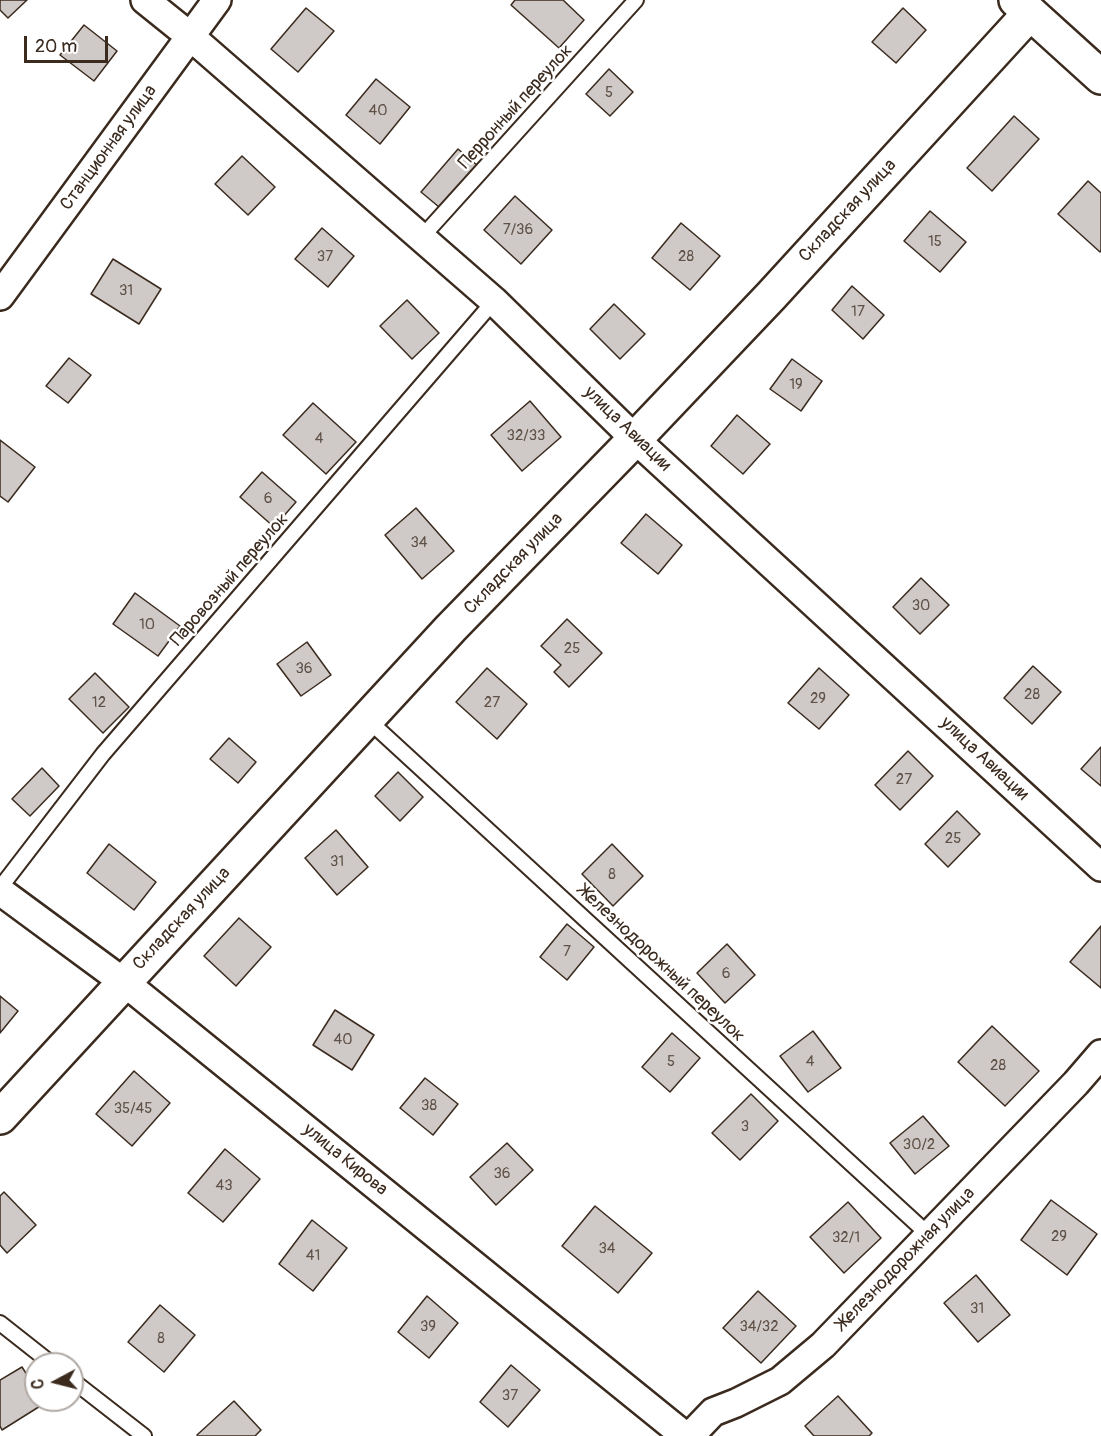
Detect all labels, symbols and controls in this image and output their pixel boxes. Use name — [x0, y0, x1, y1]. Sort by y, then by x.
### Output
scale bar — [27, 24, 111, 62]
text: 20 m — [35, 35, 77, 58]
street label: Перронный переулок — [454, 40, 578, 174]
street label: Станционная улица — [56, 81, 162, 215]
house number: 5 — [605, 84, 613, 102]
house number: 40 — [369, 102, 387, 120]
street label: Складская улица — [795, 155, 901, 267]
house number: 7/36 — [503, 221, 533, 239]
house number: 15 — [928, 233, 942, 251]
house number: 37 — [317, 248, 333, 266]
house number: 28 — [678, 248, 694, 266]
house number: 31 — [119, 282, 133, 300]
house number: 17 — [851, 303, 865, 321]
house number: 19 — [789, 376, 803, 394]
street label: улица Авиации — [579, 382, 675, 476]
house number: 32/33 — [507, 427, 545, 445]
house number: 4 — [315, 430, 323, 448]
house number: 6 — [264, 490, 272, 508]
street label: Паровозный переулок — [166, 509, 294, 651]
street label: Складская улица — [460, 509, 568, 619]
house number: 34 — [410, 534, 428, 552]
house number: 30 — [912, 597, 930, 615]
house number: 10 — [139, 616, 155, 634]
house number: 25 — [564, 640, 580, 658]
house number: 36 — [295, 660, 313, 678]
house number: 28 — [1024, 686, 1040, 704]
house number: 29 — [810, 690, 826, 708]
house number: 12 — [92, 694, 106, 712]
house number: 27 — [484, 694, 500, 712]
street label: улица Авиации — [935, 713, 1033, 805]
house number: 27 — [896, 771, 912, 789]
house number: 25 — [945, 830, 961, 848]
house number: 31 — [330, 853, 344, 871]
street label: Складская улица — [129, 863, 235, 975]
house number: 8 — [608, 866, 616, 884]
street label: Железнодорожный переулок — [573, 881, 749, 1047]
house number: 7 — [563, 943, 571, 961]
house number: 6 — [722, 965, 730, 983]
house number: 40 — [334, 1031, 352, 1049]
house number: 5 — [667, 1053, 675, 1071]
house number: 4 — [806, 1053, 814, 1071]
house number: 28 — [990, 1057, 1006, 1075]
house number: 38 — [421, 1097, 437, 1115]
house number: 35/45 — [114, 1100, 152, 1118]
house number: 3 — [741, 1118, 749, 1136]
street label: улица Кирова — [298, 1119, 392, 1201]
house number: 30/2 — [903, 1136, 935, 1154]
house number: 36 — [493, 1165, 511, 1183]
house number: 43 — [215, 1177, 233, 1195]
street label: Железнодорожная улица — [832, 1183, 980, 1335]
house number: 29 — [1051, 1228, 1067, 1246]
house number: 32/1 — [832, 1229, 860, 1247]
house number: 34 — [598, 1240, 616, 1258]
house number: 41 — [306, 1247, 320, 1265]
house number: 31 — [970, 1300, 984, 1318]
house number: 39 — [420, 1318, 436, 1336]
house number: 34/32 — [739, 1318, 779, 1336]
house number: 8 — [157, 1330, 165, 1348]
north arrow — [24, 1352, 84, 1412]
text: С — [28, 1378, 49, 1390]
house number: 37 — [502, 1387, 518, 1405]

